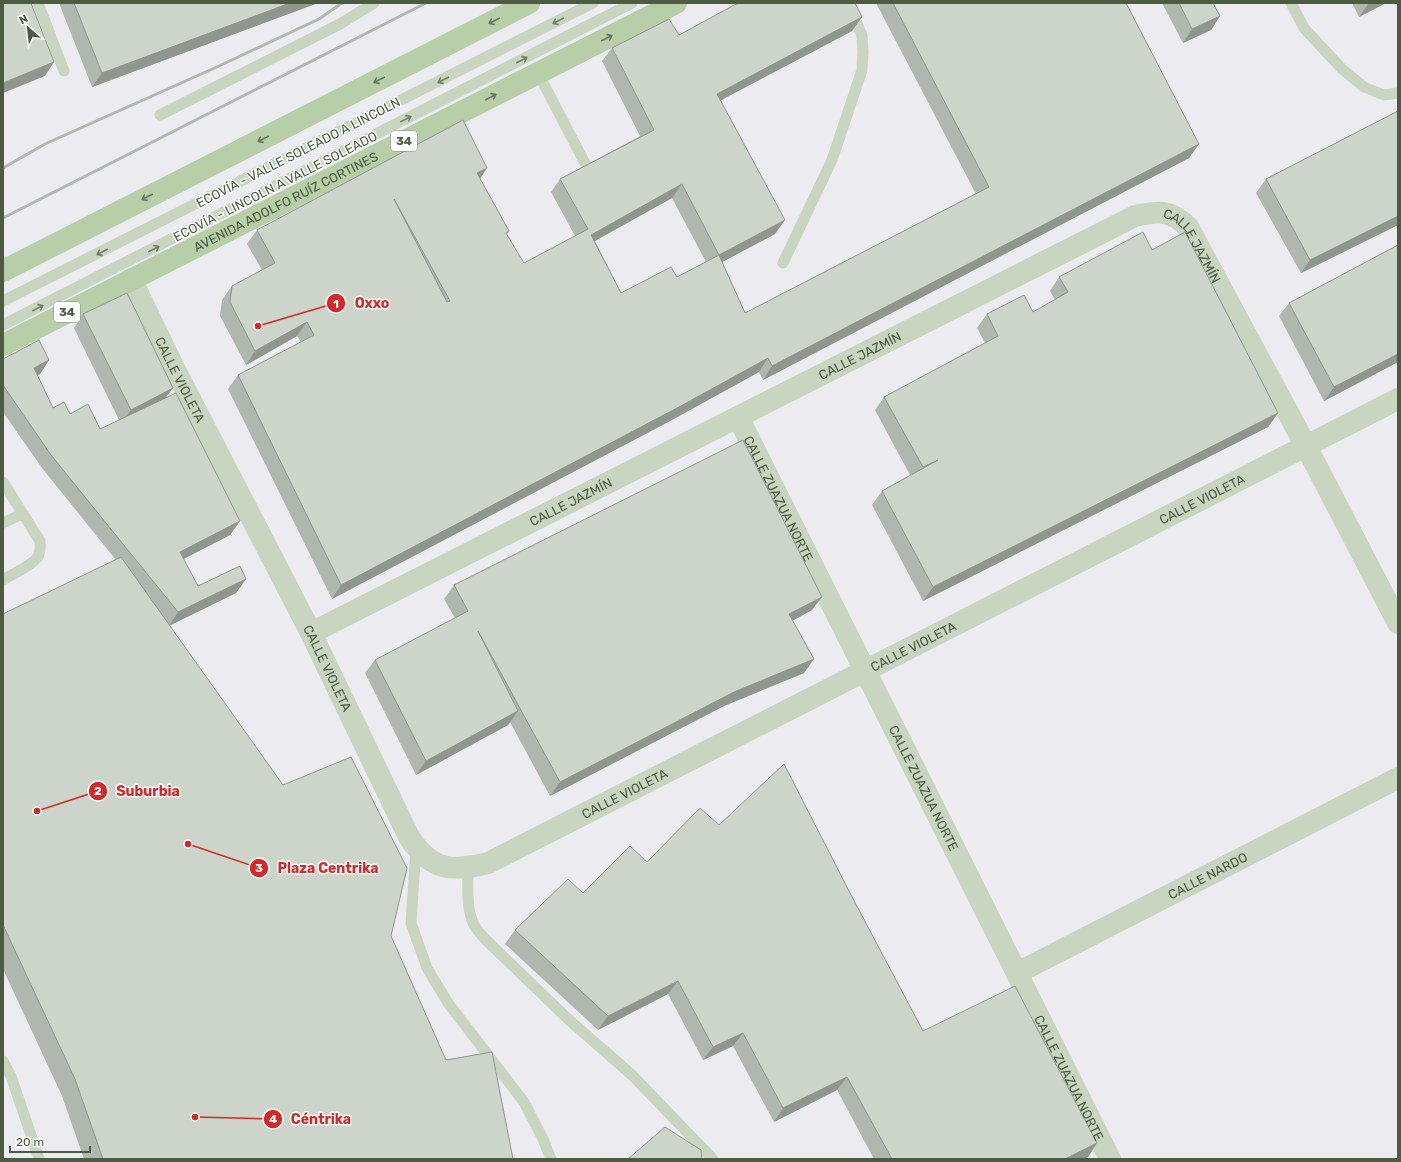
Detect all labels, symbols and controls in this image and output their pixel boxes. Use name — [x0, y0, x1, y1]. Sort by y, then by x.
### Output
north arrow — [8, 8, 48, 48]
text: N — [17, 12, 30, 27]
one-way arrow — [489, 18, 501, 25]
one-way arrow — [553, 18, 565, 25]
one-way arrow — [601, 34, 613, 41]
one-way arrow — [516, 55, 528, 63]
one-way arrow — [373, 76, 385, 84]
one-way arrow — [437, 76, 449, 84]
one-way arrow — [485, 93, 497, 100]
street label: ECOVÍA - VALLE SOLEADO A LINCOLN — [194, 94, 403, 211]
one-way arrow — [400, 115, 412, 122]
street label: ECOVÍA - LINCOLN A VALLE SOLEADO — [171, 128, 380, 245]
road number: 34 — [391, 131, 417, 151]
one-way arrow — [257, 135, 269, 143]
street label: AVENIDA ADOLFO RUÍZ CORTINES — [191, 149, 380, 255]
one-way arrow — [141, 194, 153, 202]
street label: CALLE JAZMÍN — [1162, 206, 1224, 286]
one-way arrow — [147, 244, 159, 252]
one-way arrow — [96, 249, 108, 256]
callout: Oxxo — [326, 290, 397, 316]
text: Oxxo — [355, 295, 389, 312]
text: 1 — [333, 297, 339, 311]
road number: 34 — [54, 302, 80, 322]
one-way arrow — [32, 304, 44, 311]
street label: CALLE JAZMÍN — [816, 329, 904, 383]
street label: CALLE VIOLETA — [152, 334, 208, 425]
street label: CALLE ZUAZUA NORTE — [741, 433, 816, 564]
street label: CALLE VIOLETA — [1157, 471, 1248, 528]
street label: CALLE JAZMÍN — [527, 475, 615, 529]
street label: CALLE VIOLETA — [868, 618, 959, 675]
street label: CALLE VIOLETA — [300, 622, 355, 714]
street label: CALLE ZUAZUA NORTE — [886, 723, 961, 854]
street label: CALLE VIOLETA — [579, 766, 670, 822]
callout: Suburbia — [88, 778, 188, 804]
text: Suburbia — [116, 783, 180, 800]
text: 2 — [94, 784, 102, 798]
street label: CALLE NARDO — [1166, 849, 1250, 902]
callout: Plaza Centrika — [249, 855, 386, 881]
text: Plaza Centrika — [278, 860, 378, 877]
text: 3 — [255, 861, 263, 875]
street label: CALLE ZUAZUA NORTE — [1031, 1013, 1107, 1143]
callout: Céntrika — [263, 1106, 360, 1132]
text: Céntrika — [291, 1111, 351, 1128]
text: 4 — [269, 1112, 277, 1126]
scale bar — [10, 1128, 90, 1154]
text: 20 m — [16, 1135, 44, 1149]

